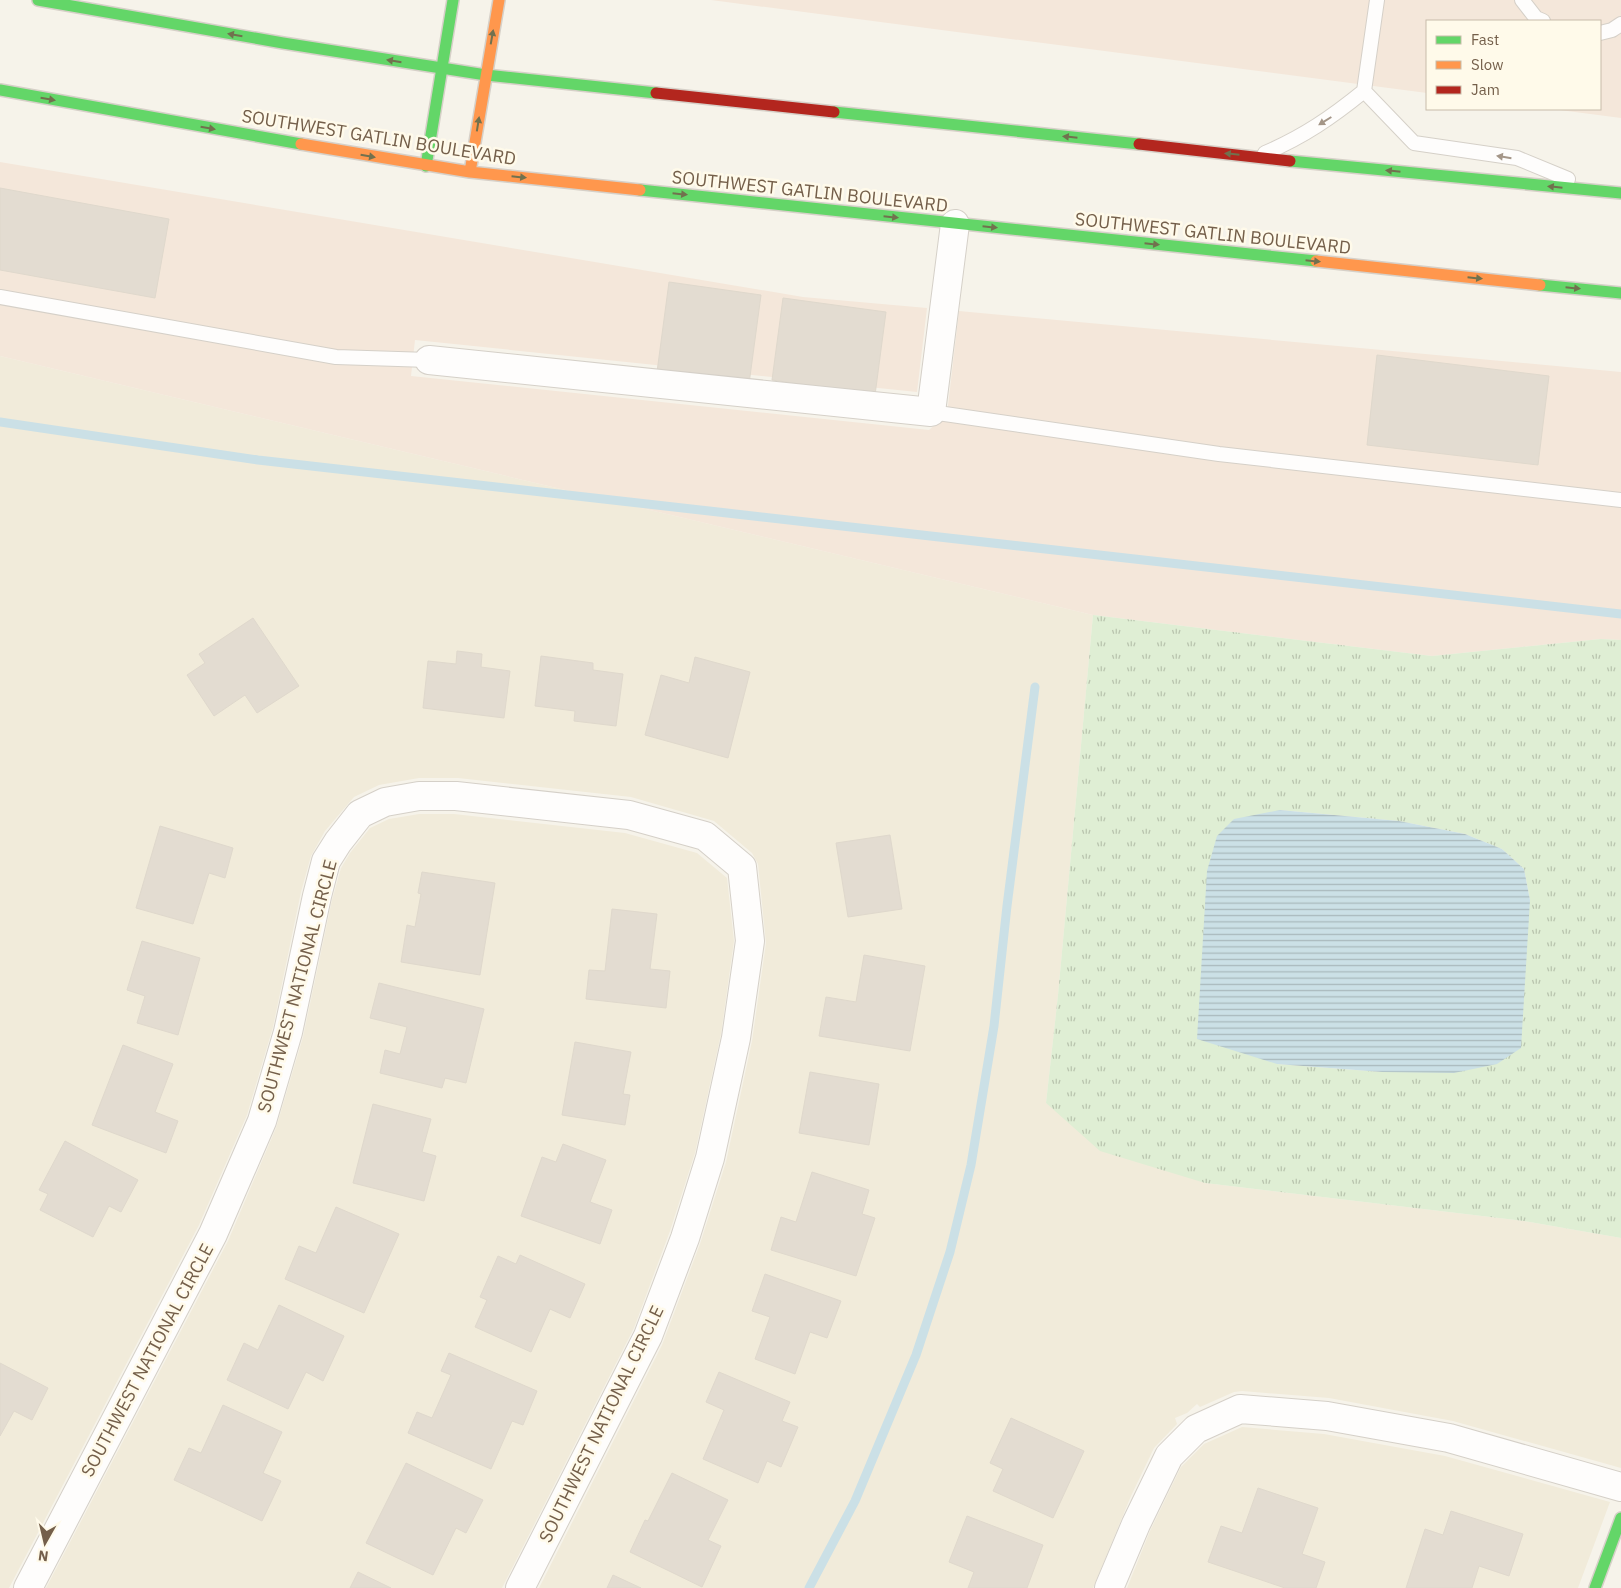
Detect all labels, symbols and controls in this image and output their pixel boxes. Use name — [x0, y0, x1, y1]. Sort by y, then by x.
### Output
legend — [1426, 20, 1601, 110]
one-way arrow — [489, 29, 497, 45]
one-way arrow — [227, 30, 243, 38]
text: Fast — [1471, 30, 1499, 49]
text: Slow — [1471, 55, 1504, 74]
one-way arrow — [385, 57, 401, 65]
text: Jam — [1471, 80, 1500, 99]
one-way arrow — [40, 95, 56, 103]
street label: SOUTHWEST GATLIN BOULEVARD — [240, 104, 518, 170]
one-way arrow — [474, 116, 482, 132]
one-way arrow — [1319, 116, 1332, 125]
one-way arrow — [200, 124, 216, 132]
one-way arrow — [1062, 133, 1078, 141]
one-way arrow — [1223, 150, 1239, 158]
one-way arrow — [1496, 152, 1512, 160]
one-way arrow — [360, 153, 376, 161]
street label: SOUTHWEST GATLIN BOULEVARD — [671, 165, 949, 217]
one-way arrow — [1385, 167, 1401, 175]
one-way arrow — [511, 173, 527, 181]
one-way arrow — [1547, 183, 1563, 191]
one-way arrow — [672, 190, 688, 198]
street label: SOUTHWEST GATLIN BOULEVARD — [1074, 207, 1352, 259]
one-way arrow — [883, 213, 899, 221]
one-way arrow — [982, 223, 998, 231]
one-way arrow — [1144, 240, 1160, 248]
one-way arrow — [1305, 257, 1321, 265]
one-way arrow — [1467, 274, 1483, 282]
one-way arrow — [1565, 284, 1581, 292]
street label: SOUTHWEST NATIONAL CIRCLE — [252, 857, 342, 1115]
street label: SOUTHWEST NATIONAL CIRCLE — [76, 1239, 218, 1481]
street label: SOUTHWEST NATIONAL CIRCLE — [533, 1302, 669, 1546]
north arrow — [20, 1518, 70, 1568]
text: N — [37, 1546, 49, 1565]

